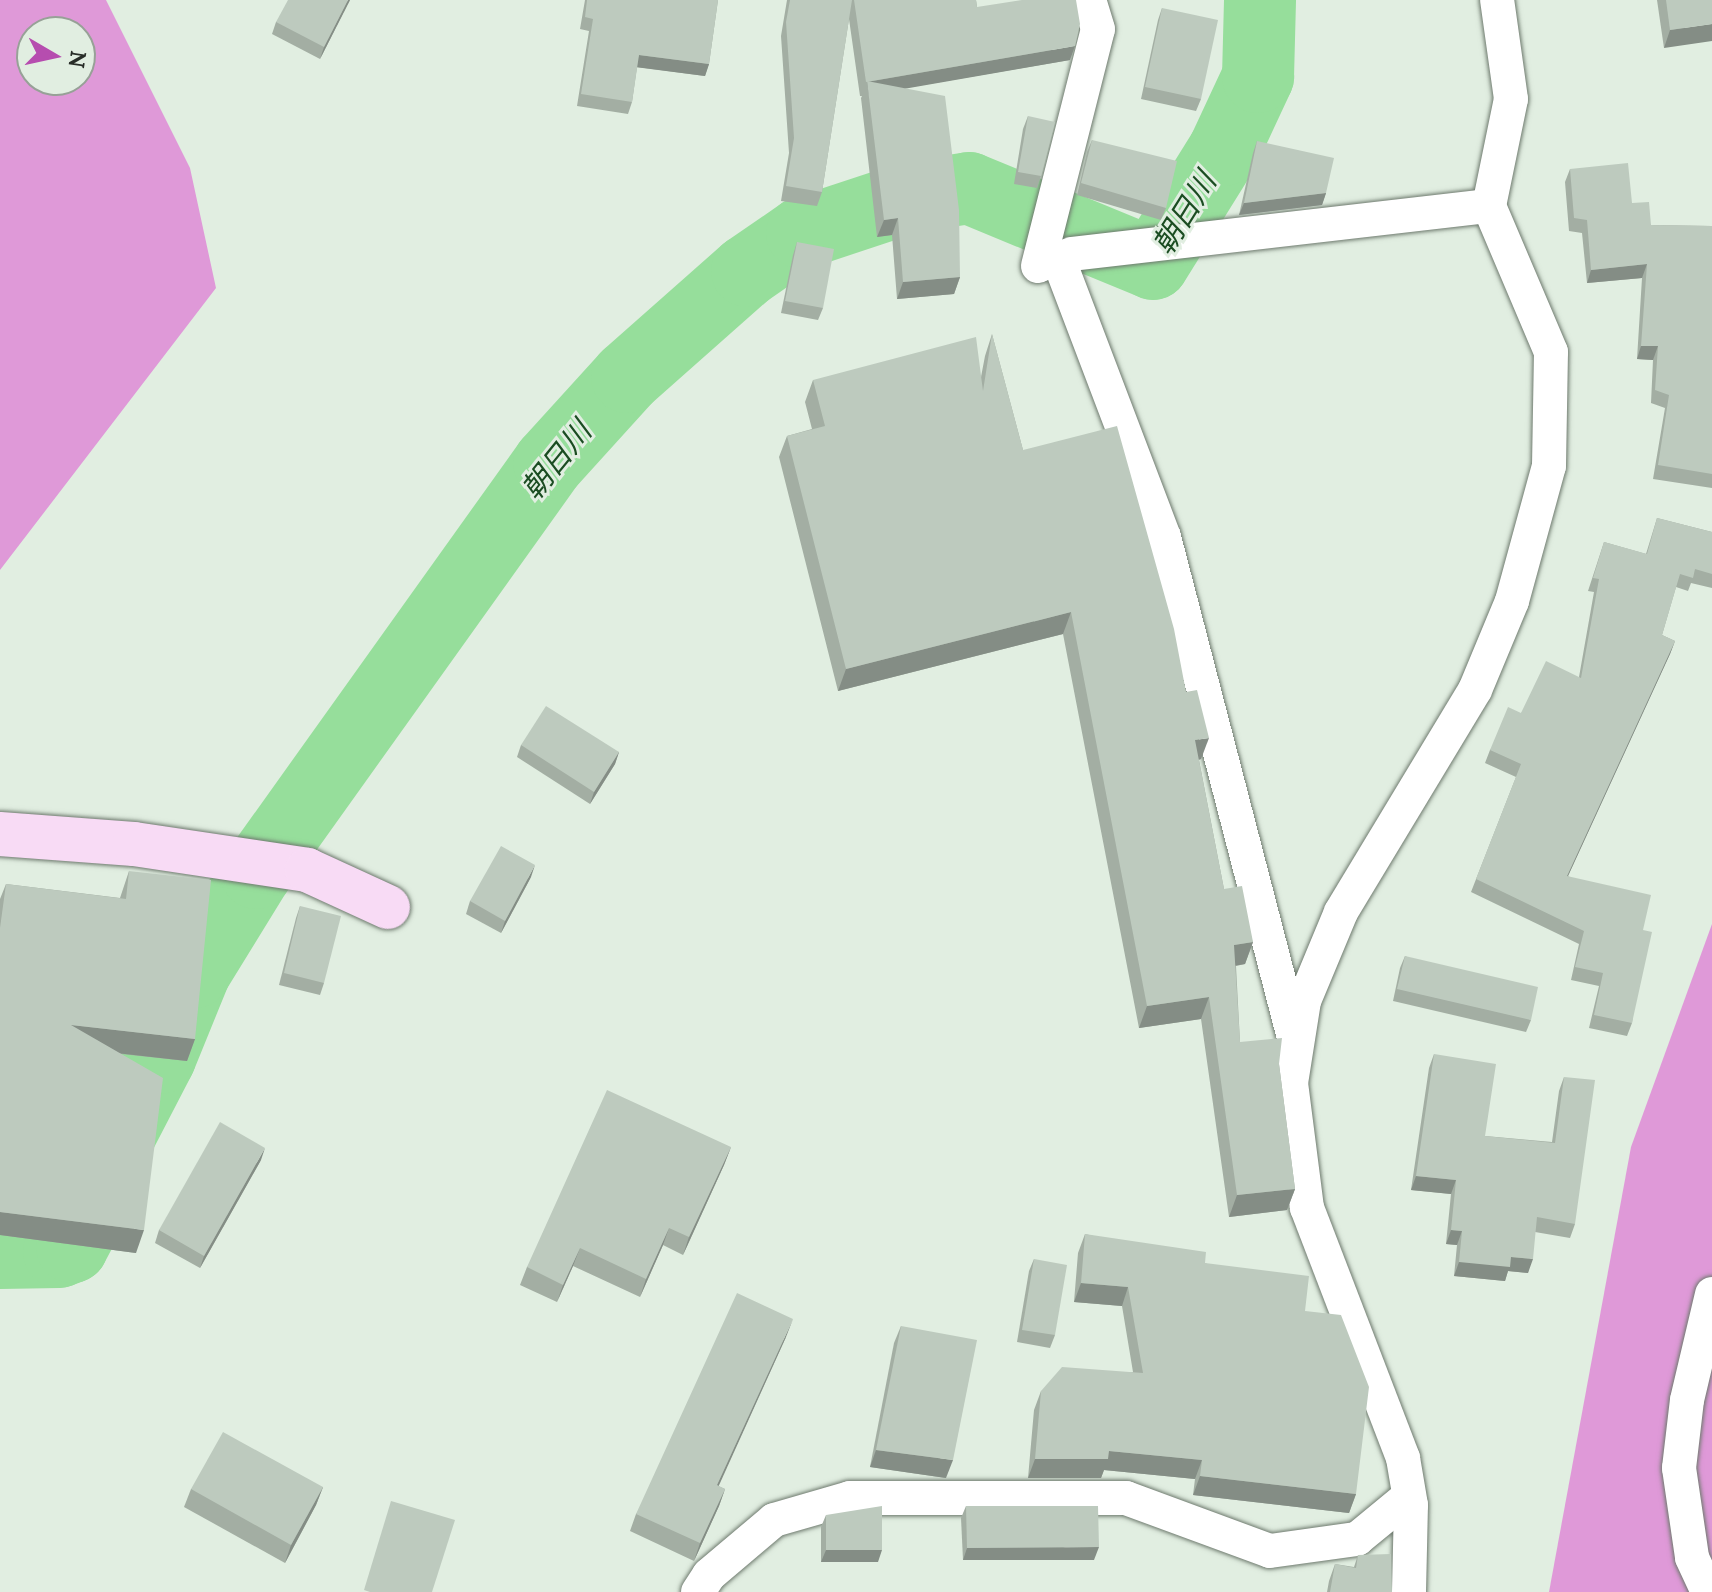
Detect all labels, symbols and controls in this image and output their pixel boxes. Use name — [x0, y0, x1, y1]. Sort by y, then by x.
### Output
north arrow — [16, 16, 96, 96]
text: N — [63, 49, 93, 70]
water label: 朝日川 — [1145, 165, 1223, 261]
water label: 朝日川 — [514, 414, 598, 506]

